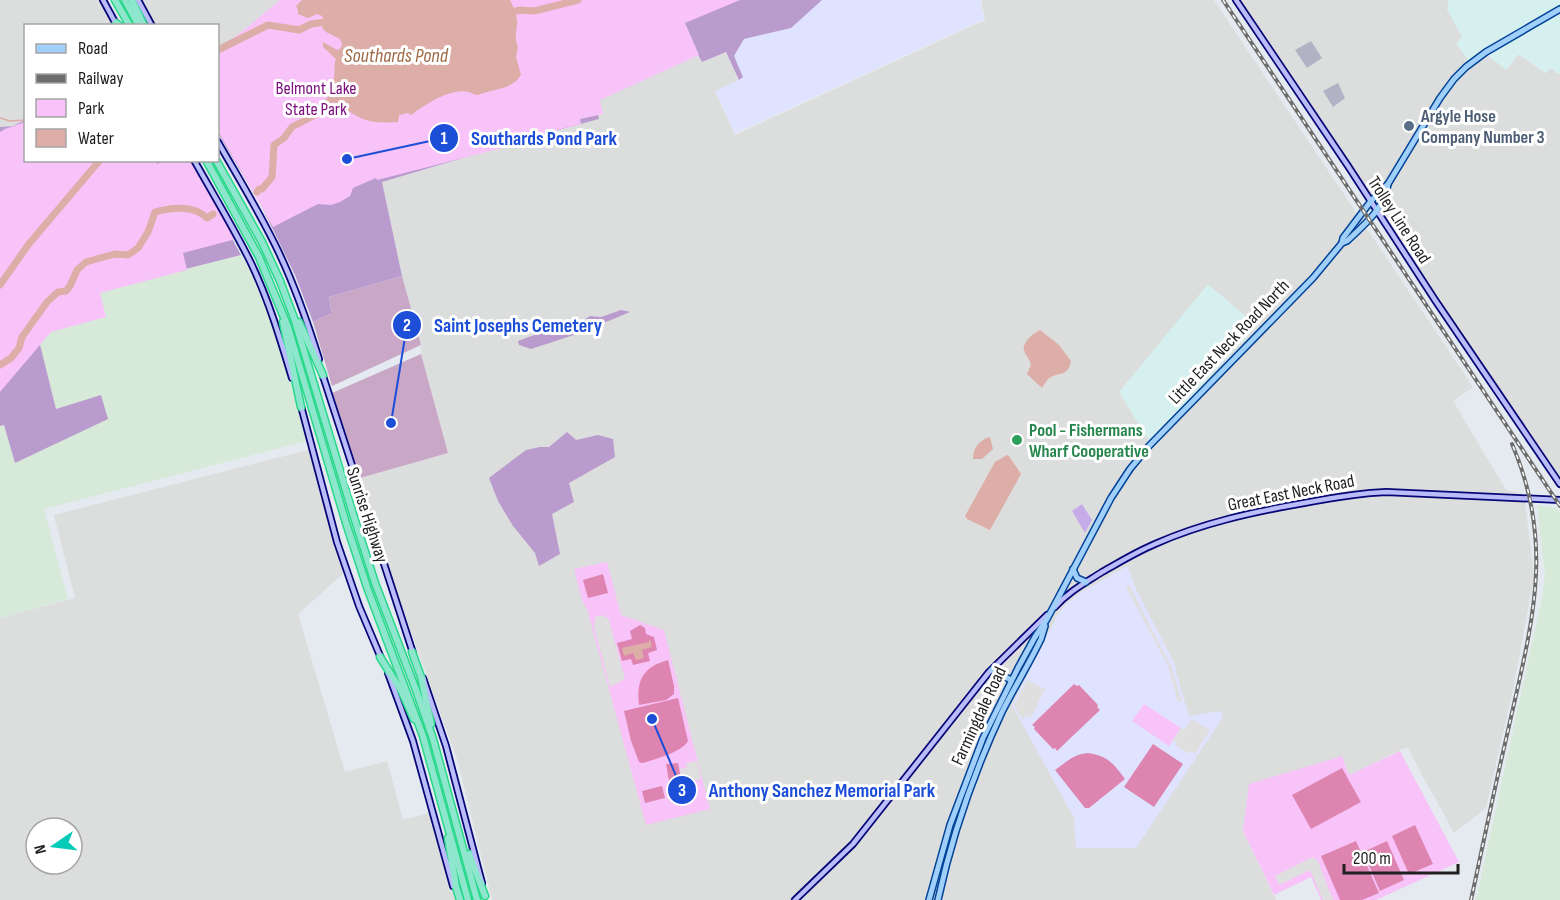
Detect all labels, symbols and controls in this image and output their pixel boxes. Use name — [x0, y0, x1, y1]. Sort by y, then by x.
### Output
legend — [24, 24, 219, 162]
text: Road — [78, 38, 108, 59]
water label: Southards Pond — [344, 44, 449, 68]
text: Railway — [78, 68, 123, 89]
park label: Belmont Lake State Park — [275, 78, 357, 120]
text: Park — [78, 98, 104, 119]
place label: Argyle Hose Company Number 3 — [1420, 106, 1545, 148]
callout: Southards Pond Park — [429, 119, 629, 157]
marker: Argyle Hose Company Number 3 — [1402, 119, 1416, 133]
text: Southards Pond Park — [471, 127, 617, 151]
text: Water — [78, 128, 114, 149]
text: 1 — [440, 128, 448, 149]
street label: Trolley Line Road — [1363, 172, 1435, 268]
street label: Little East Neck Road North — [1164, 275, 1294, 409]
callout: Saint Josephs Cemetery — [392, 306, 614, 344]
text: Saint Josephs Cemetery — [434, 314, 603, 338]
text: 2 — [403, 315, 411, 336]
place label: Pool - Fishermans Wharf Cooperative — [1029, 420, 1149, 462]
marker: Pool - Fishermans Wharf Cooperative — [1010, 433, 1024, 447]
street label: Sunrise Highway — [342, 465, 392, 565]
street label: Great East Neck Road — [1226, 470, 1356, 516]
street label: Farmingdale Road — [947, 663, 1011, 769]
callout: Anthony Sanchez Memorial Park — [667, 771, 947, 809]
text: Anthony Sanchez Memorial Park — [708, 779, 936, 803]
text: 3 — [678, 780, 686, 801]
north arrow — [24, 816, 84, 876]
scale bar — [1344, 837, 1458, 875]
text: N — [31, 843, 51, 856]
text: 200 m — [1353, 848, 1391, 869]

